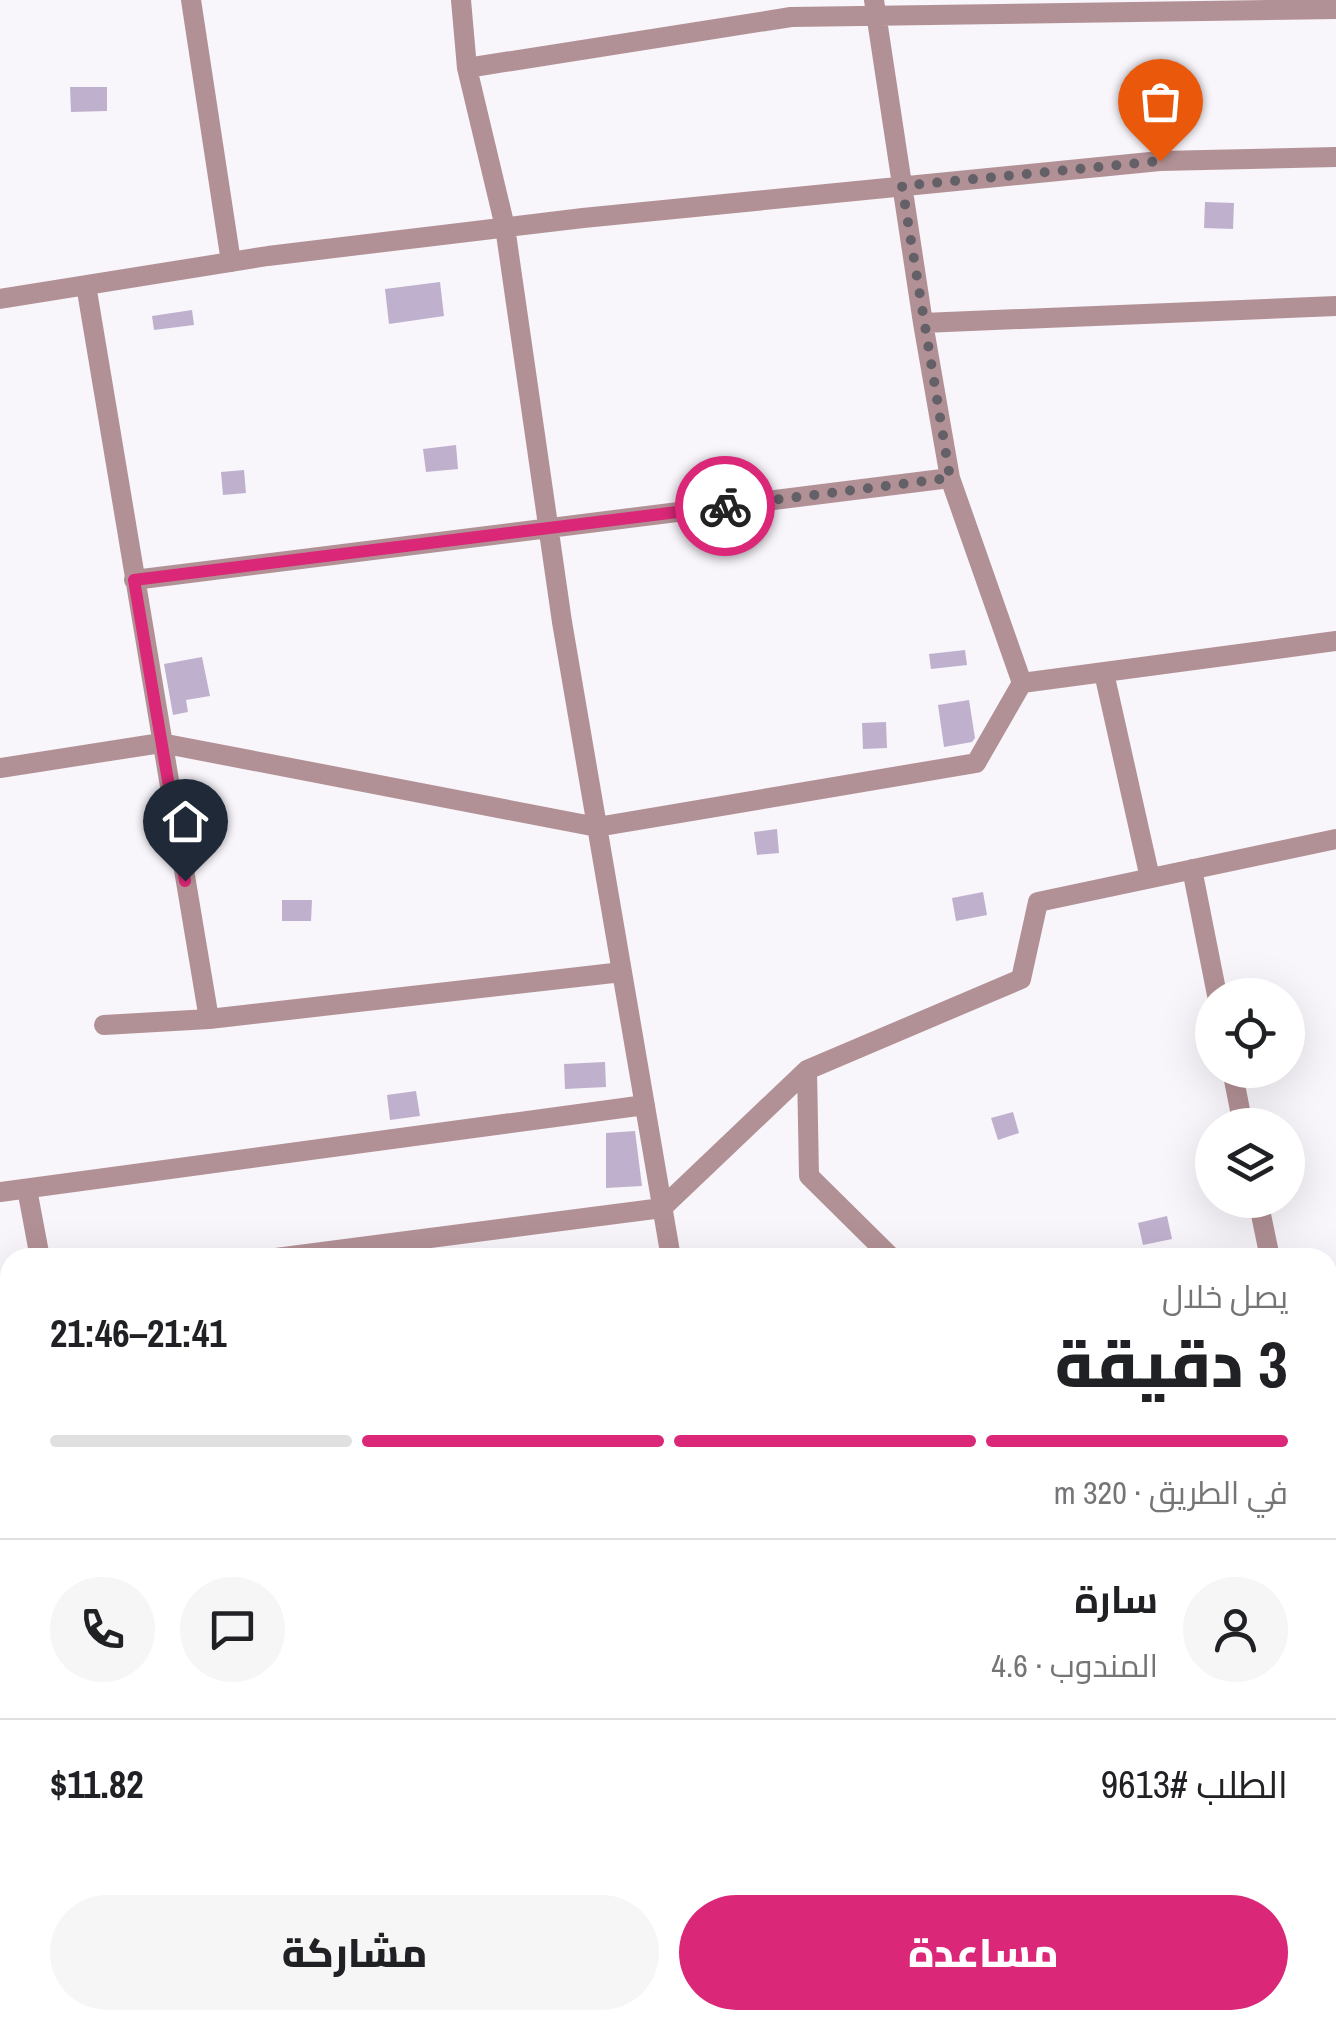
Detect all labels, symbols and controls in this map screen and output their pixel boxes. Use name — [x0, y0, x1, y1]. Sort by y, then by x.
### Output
pin — [1118, 59, 1203, 162]
icon: bag — [1133, 74, 1188, 129]
courier — [675, 456, 775, 556]
icon: bike — [698, 479, 753, 534]
pin — [143, 779, 228, 882]
icon: home — [158, 794, 213, 849]
map controls — [1195, 978, 1305, 1218]
button: locate — [1195, 978, 1305, 1088]
button: layers — [1195, 1108, 1305, 1218]
text: يصل خلال — [1162, 1275, 1288, 1318]
text: 21:41–21:46 — [50, 1308, 227, 1359]
text: 3 دقيقة — [1055, 1320, 1288, 1407]
text: في الطريق · 320 m — [1054, 1471, 1288, 1514]
text: سارة — [1075, 1574, 1158, 1625]
button: phone — [50, 1577, 155, 1682]
button: chat — [180, 1577, 285, 1682]
button: person — [1183, 1577, 1288, 1682]
text: المندوب · 4.6 — [991, 1644, 1158, 1687]
text: $11.82 — [50, 1759, 144, 1810]
text: الطلب #9613 — [1101, 1759, 1288, 1810]
button: مشاركة — [50, 1895, 659, 2010]
button: مساعدة — [679, 1895, 1288, 2010]

